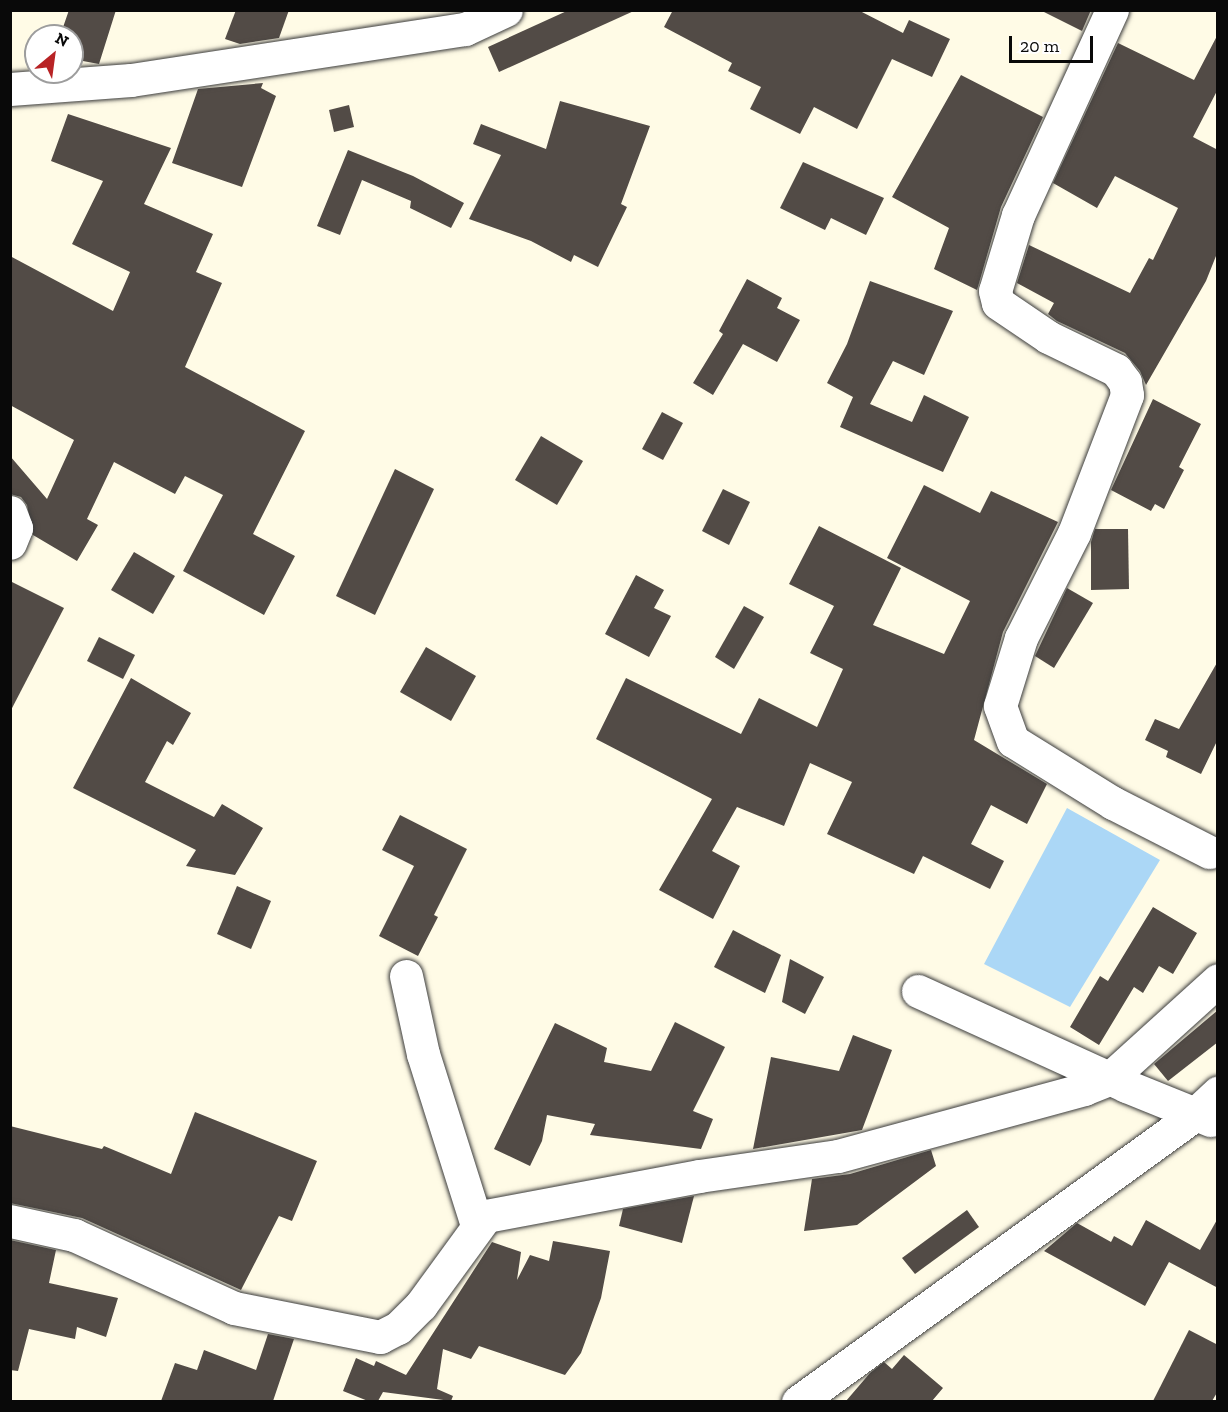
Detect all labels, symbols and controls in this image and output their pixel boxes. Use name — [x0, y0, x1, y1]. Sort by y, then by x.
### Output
north arrow — [24, 24, 84, 84]
scale bar — [1012, 24, 1096, 62]
text: N — [52, 28, 72, 51]
text: 20 m — [1020, 35, 1059, 57]

